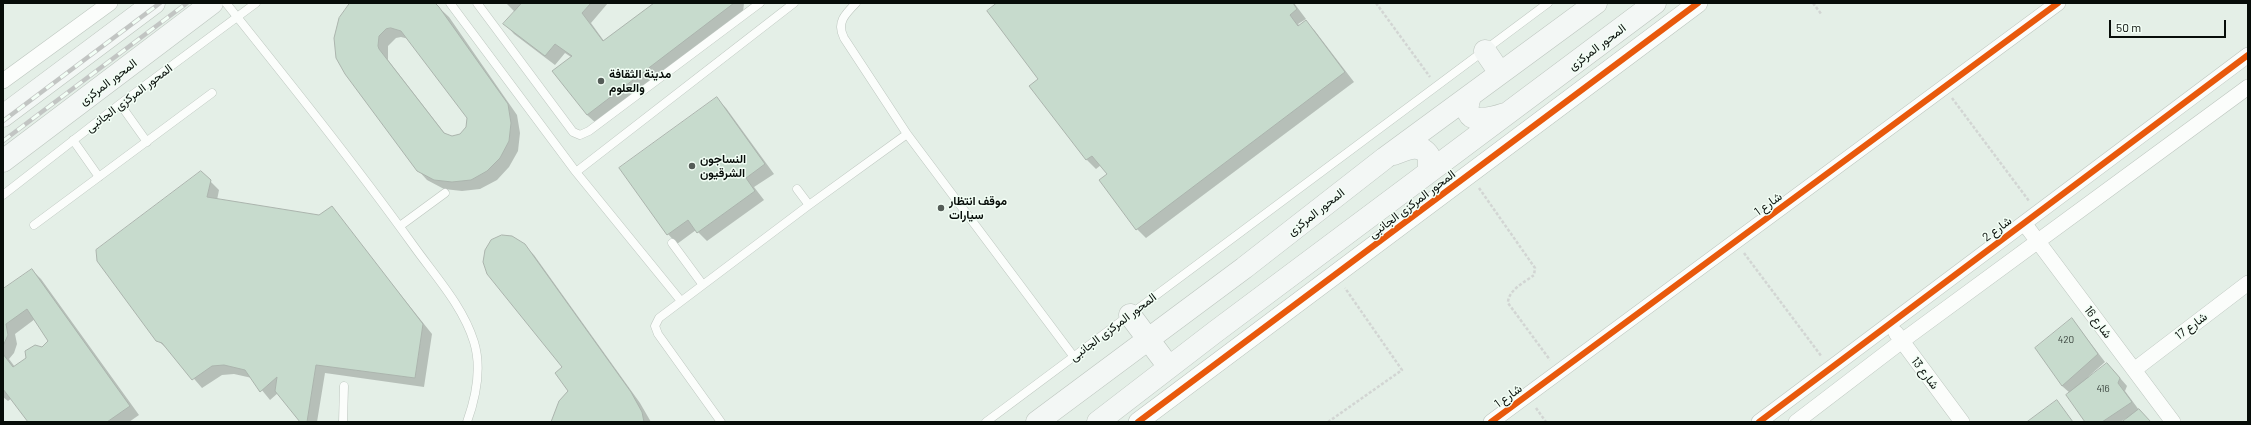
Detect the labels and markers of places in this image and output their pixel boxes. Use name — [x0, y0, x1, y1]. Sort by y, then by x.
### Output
place label: مدينة الثقافة والعلوم — [609, 67, 671, 95]
marker: مدينة الثقافة والعلوم — [596, 76, 606, 86]
place label: النساجون الشرقيون — [700, 152, 746, 180]
marker: النساجون الشرقيون — [687, 161, 697, 171]
place label: موقف انتظار سيارات — [949, 194, 1007, 222]
marker: موقف انتظار سيارات — [936, 203, 946, 213]

